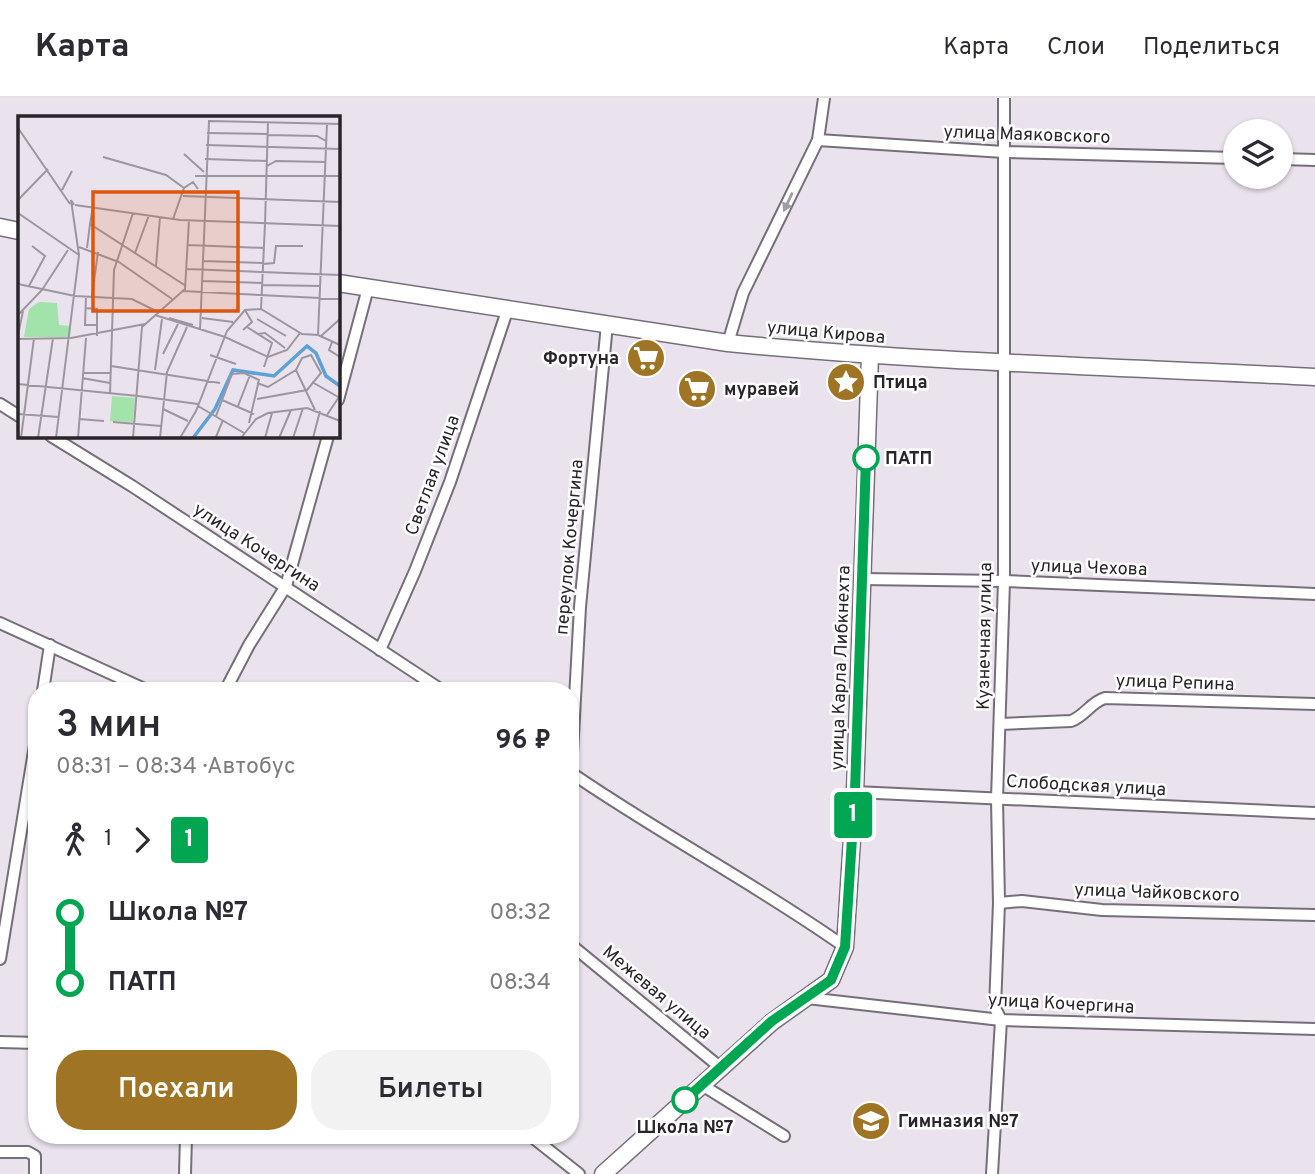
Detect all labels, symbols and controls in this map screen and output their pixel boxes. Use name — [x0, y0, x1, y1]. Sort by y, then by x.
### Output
text: Карта — [35, 27, 129, 69]
text: Карта — [943, 33, 1009, 63]
text: Слои — [1047, 33, 1105, 63]
text: Поделиться — [1143, 33, 1280, 63]
inset map — [18, 116, 340, 438]
map controls — [1223, 119, 1293, 189]
button: layers — [1223, 119, 1293, 189]
street label: улица Маяковского — [943, 121, 1111, 150]
one-way arrow — [783, 192, 794, 212]
street label: улица Кирова — [766, 317, 886, 350]
supermarket icon: Фортуна — [625, 337, 667, 379]
place label: Фортуна — [543, 348, 619, 371]
place icon: Птица — [825, 361, 867, 403]
supermarket icon: муравей — [676, 368, 718, 410]
place label: Птица — [873, 372, 927, 395]
place label: муравей — [724, 379, 799, 402]
street label: Светлая улица — [401, 412, 466, 539]
marker: ПАТП — [853, 445, 879, 471]
place label: ПАТП — [885, 448, 932, 471]
street label: переулок Кочергина — [551, 458, 590, 636]
street label: улица Кочергина — [188, 499, 324, 598]
street label: улица Чехова — [1030, 555, 1148, 582]
street label: Кузнечная улица — [973, 562, 998, 710]
street label: улица Карла Либкнехта — [826, 565, 857, 771]
street label: улица Репина — [1115, 670, 1235, 697]
text: 3 мин — [56, 702, 161, 751]
text: 96 ₽ — [495, 725, 551, 758]
text: 08:31 – 08:34 · Автобус — [56, 753, 295, 782]
street label: Слободская улица — [1005, 771, 1167, 802]
line badge: 1 — [830, 792, 876, 838]
text: 1 — [848, 800, 858, 830]
icon: walk — [56, 821, 94, 859]
icon: forward — [123, 821, 161, 859]
text: 1 — [104, 825, 113, 854]
text: 1 — [185, 825, 194, 855]
street label: улица Чайковского — [1074, 879, 1240, 908]
text: Школа №7 — [108, 897, 248, 930]
text: 08:32 — [490, 899, 551, 928]
street label: Межевая улица — [597, 941, 715, 1045]
text: ПАТП — [108, 967, 176, 1000]
text: 08:34 — [489, 969, 551, 998]
street label: улица Кочергина — [987, 989, 1135, 1020]
button: Поехали — [56, 1050, 297, 1130]
button: Билеты — [311, 1050, 551, 1130]
marker: Школа №7 — [672, 1087, 698, 1113]
school or university icon: Гимназия №7 — [850, 1100, 892, 1142]
place label: Гимназия №7 — [898, 1111, 1019, 1134]
place label: Школа №7 — [637, 1117, 733, 1140]

